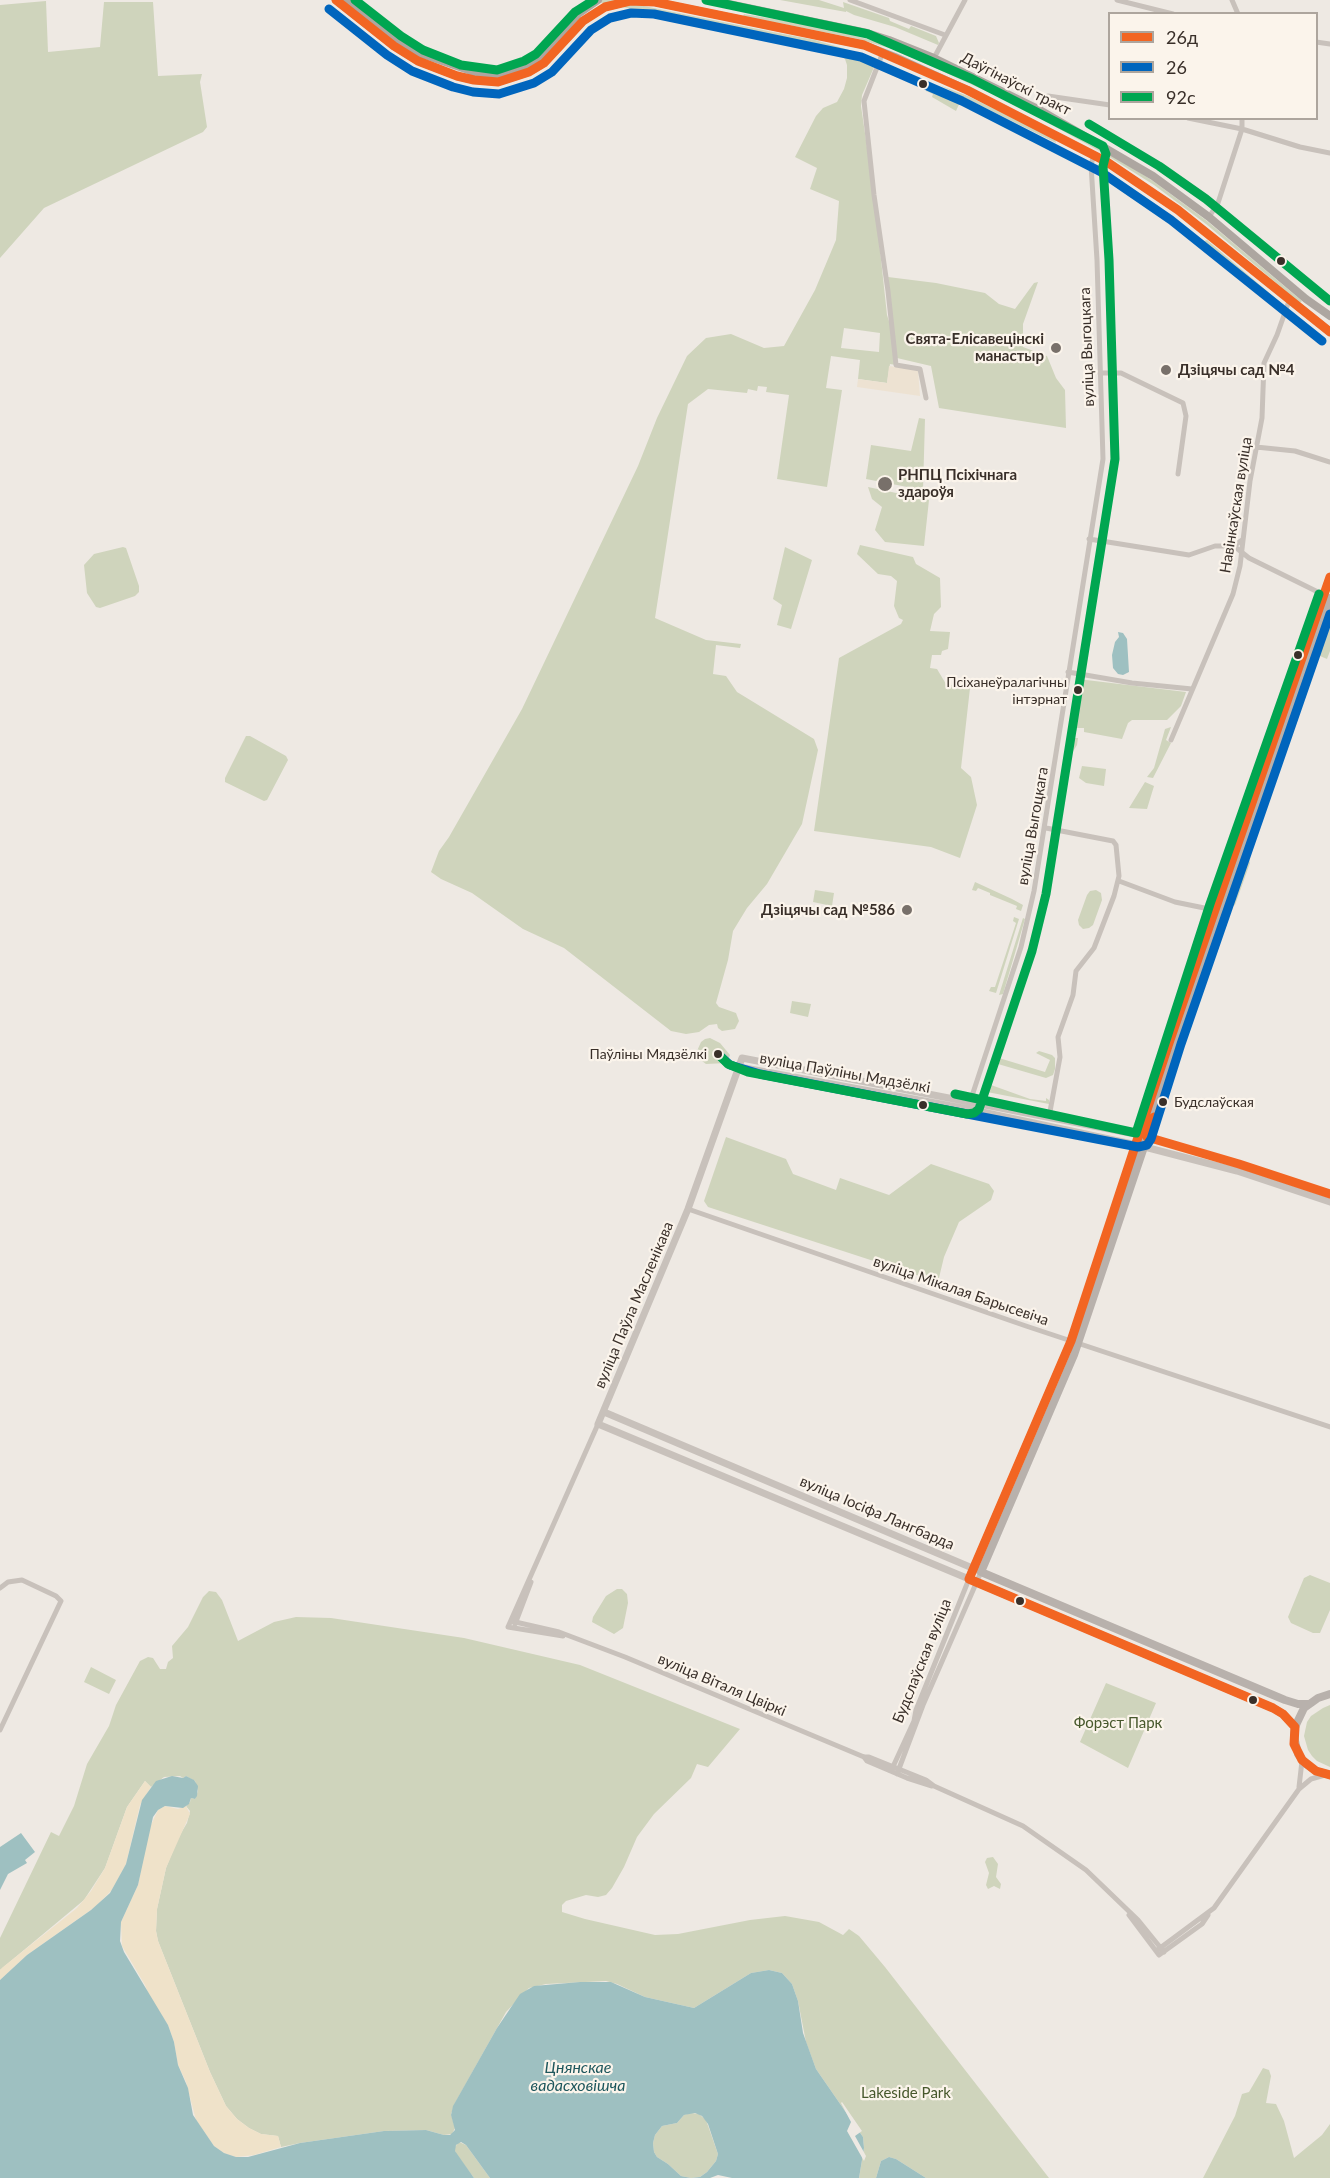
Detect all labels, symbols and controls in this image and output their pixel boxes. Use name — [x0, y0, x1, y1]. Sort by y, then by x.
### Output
legend — [1108, 12, 1318, 120]
text: 26д — [1166, 26, 1198, 48]
street label: Даўгінаўскі тракт — [958, 49, 1074, 119]
text: 26 — [1166, 56, 1187, 78]
unlabelled marker — [917, 78, 929, 90]
text: 92с — [1166, 86, 1195, 108]
unlabelled marker — [1275, 255, 1287, 267]
street label: вуліца Выгоцкага — [1076, 287, 1098, 407]
place label: Свята-Елісавецінскі манастыр — [906, 330, 1044, 365]
marker: Свята-Елісавецінскі манастыр — [1049, 341, 1063, 355]
place label: Дзіцячы сад №4 — [1178, 361, 1295, 379]
marker: Дзіцячы сад №4 — [1159, 363, 1173, 377]
street label: Навінкаўская вуліца — [1216, 436, 1256, 574]
place label: РНПЦ Псіхічнага здароўя — [898, 466, 1017, 501]
marker: РНПЦ Псіхічнага здароўя — [876, 475, 894, 493]
unlabelled marker — [1292, 649, 1304, 661]
place label: Псіханеўралагічны інтэрнат — [946, 674, 1067, 706]
marker: Псіханеўралагічны інтэрнат — [1072, 684, 1084, 696]
street label: вуліца Выгоцкага — [1014, 766, 1052, 886]
place label: Дзіцячы сад №586 — [761, 901, 895, 919]
marker: Дзіцячы сад №586 — [900, 903, 914, 917]
place label: Паўліны Мядзёлкі — [590, 1046, 707, 1062]
marker: Паўліны Мядзёлкі — [712, 1048, 724, 1060]
street label: вуліца Паўліны Мядзёлкі — [758, 1049, 932, 1097]
place label: Будслаўская — [1174, 1094, 1254, 1110]
marker: Будслаўская — [1157, 1096, 1169, 1108]
unlabelled marker — [917, 1099, 929, 1111]
street label: вуліца Паўла Масленікава — [591, 1219, 677, 1391]
street label: вуліца Мікалая Барысевіча — [871, 1253, 1051, 1329]
street label: вуліца Іосіфа Лангбарда — [797, 1472, 957, 1554]
unlabelled marker — [1014, 1595, 1026, 1607]
street label: Будслаўская вуліца — [889, 1596, 955, 1726]
street label: вуліца Віталя Цвіркі — [655, 1650, 789, 1720]
unlabelled marker — [1247, 1694, 1259, 1706]
park label: Форэст Парк — [1074, 1714, 1162, 1732]
water label: Цнянскае вадасховішча — [531, 2058, 625, 2096]
park label: Lakeside Park — [861, 2084, 951, 2102]

